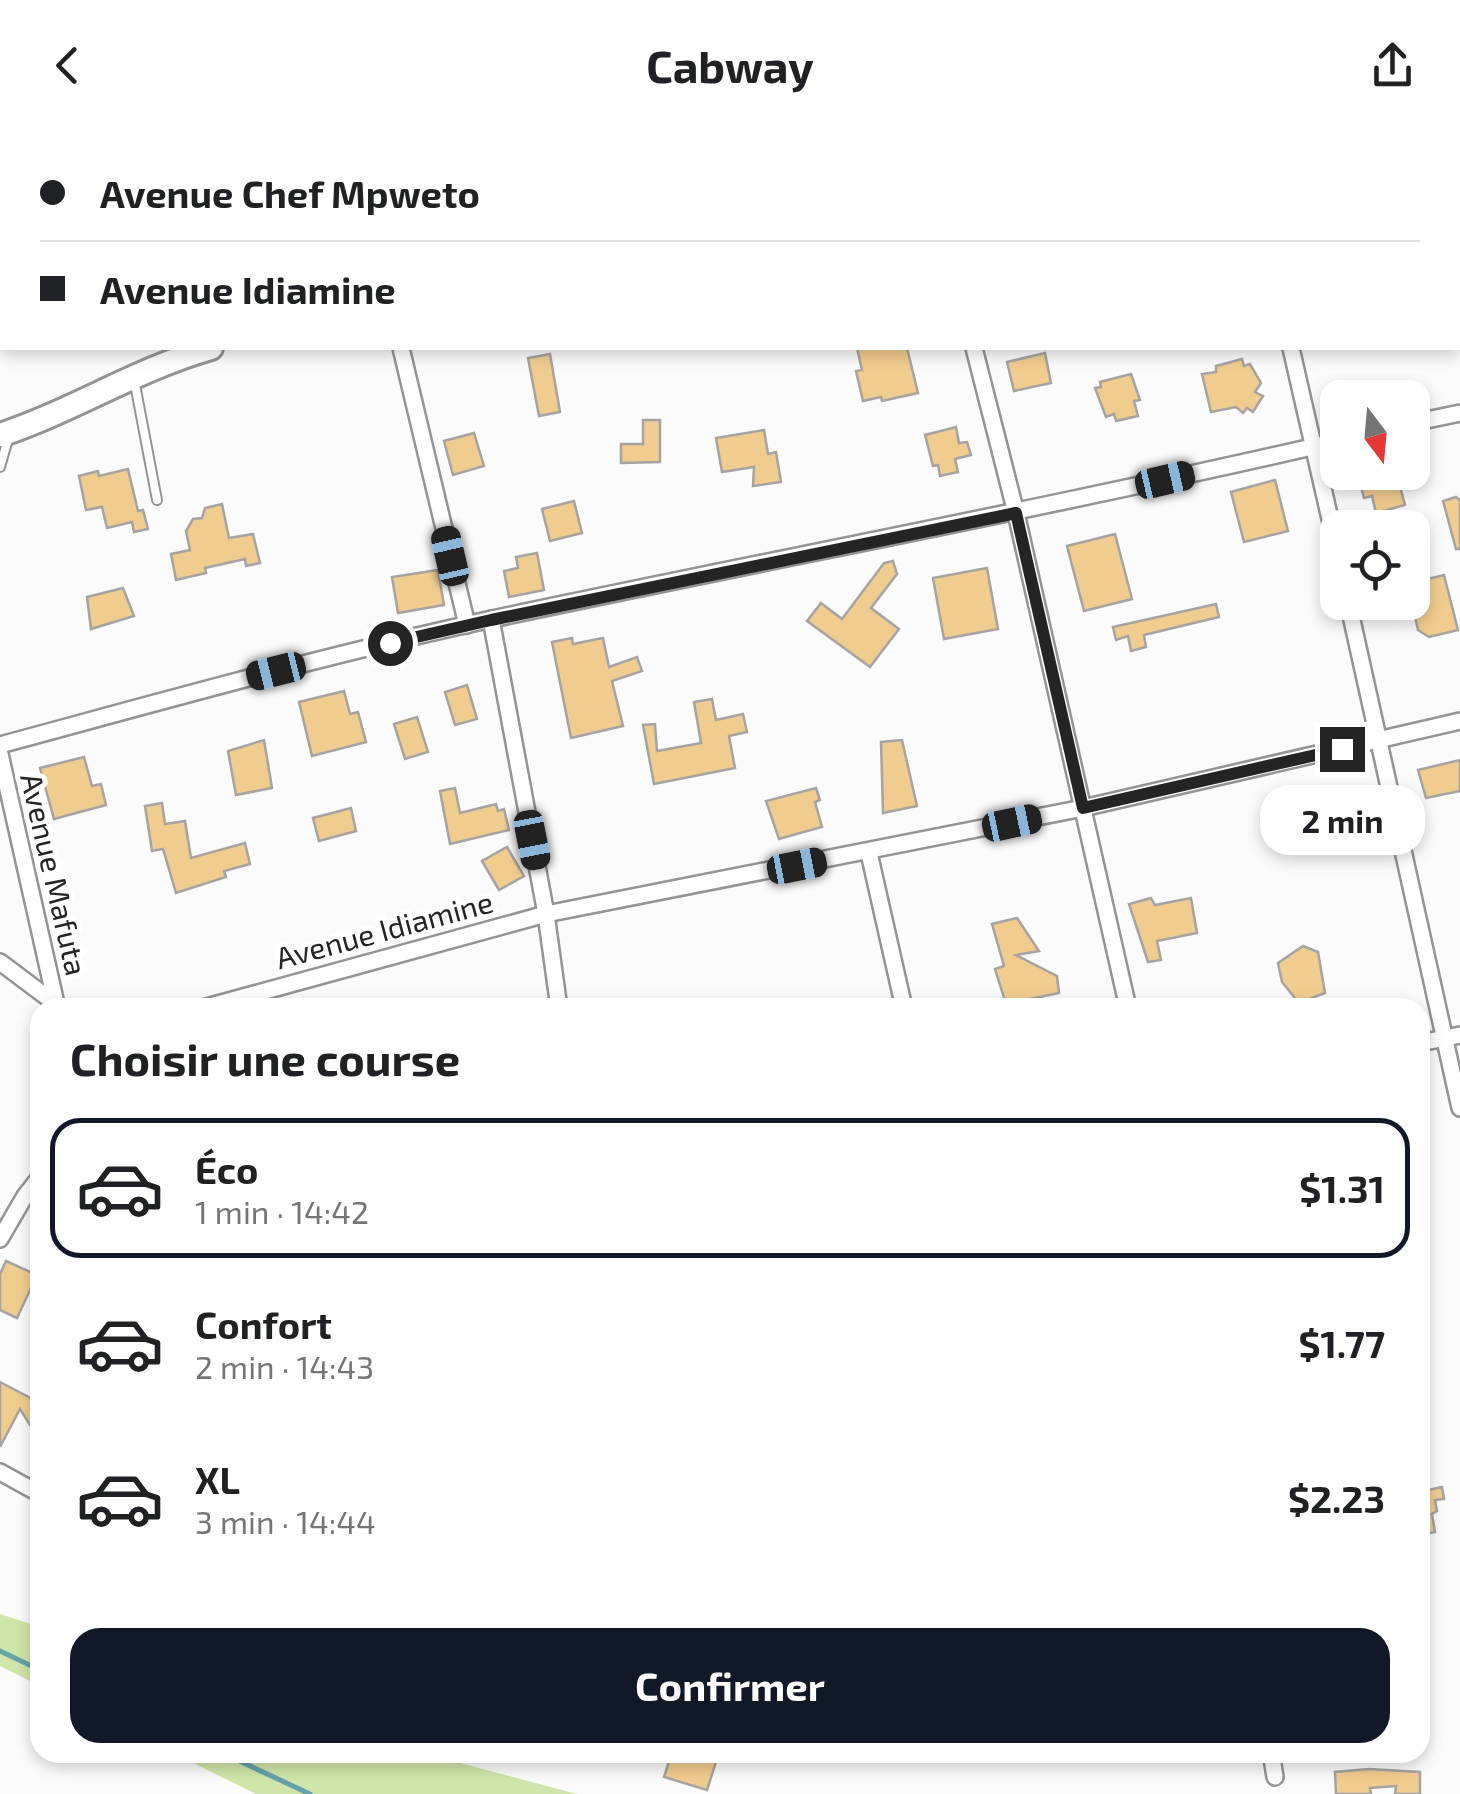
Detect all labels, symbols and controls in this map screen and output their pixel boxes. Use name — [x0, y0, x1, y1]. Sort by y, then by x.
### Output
icon: back — [40, 38, 95, 93]
text: Cabway — [646, 38, 814, 92]
icon: share — [1365, 38, 1420, 93]
text: Avenue Chef Mpweto — [100, 170, 480, 216]
text: Avenue Idiamine — [100, 266, 396, 312]
north arrow — [1320, 380, 1430, 490]
map controls — [1320, 380, 1430, 620]
car — [1132, 459, 1198, 501]
button: locate — [1320, 510, 1430, 620]
car — [429, 523, 471, 589]
route start — [368, 621, 413, 666]
car — [243, 649, 309, 693]
route end — [1320, 727, 1365, 772]
street label: Avenue Mafuta — [14, 769, 96, 979]
callout: 2 min — [1260, 784, 1424, 854]
text: 2 min — [1302, 801, 1383, 839]
car — [980, 802, 1044, 844]
car — [512, 808, 552, 872]
car — [765, 846, 829, 886]
street label: Avenue Idiamine — [271, 883, 497, 975]
text: Choisir une course — [70, 1031, 460, 1085]
icon: car — [75, 1143, 165, 1233]
text: Éco — [195, 1146, 258, 1192]
text: $1.31 — [1299, 1165, 1385, 1211]
text: 1 min · 14:42 — [195, 1192, 369, 1230]
icon: car — [75, 1298, 165, 1388]
text: Confort — [195, 1301, 332, 1347]
text: $1.77 — [1298, 1320, 1385, 1366]
text: 2 min · 14:43 — [195, 1347, 374, 1385]
icon: car — [75, 1453, 165, 1543]
text: XL — [195, 1456, 240, 1502]
text: $2.23 — [1288, 1475, 1385, 1521]
text: 3 min · 14:44 — [195, 1502, 376, 1540]
button: Confirmer — [70, 1628, 1390, 1743]

